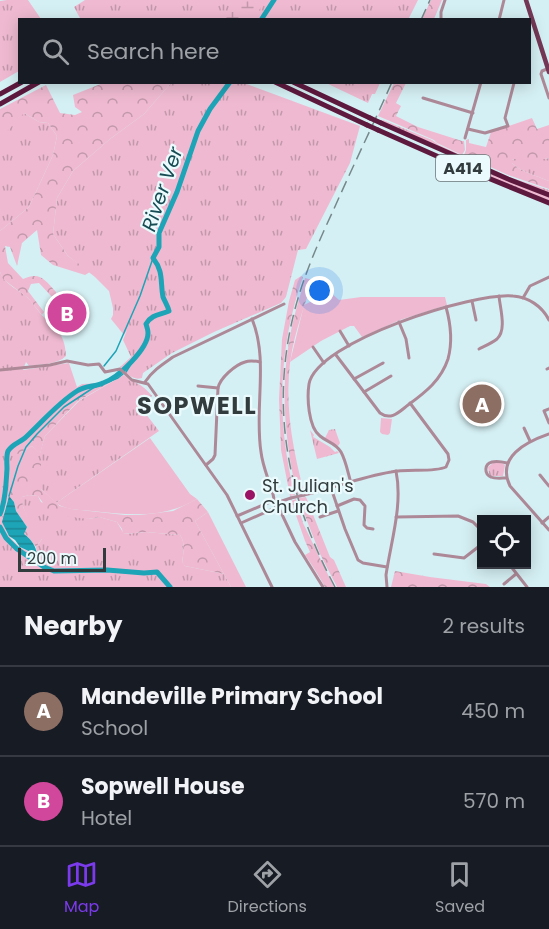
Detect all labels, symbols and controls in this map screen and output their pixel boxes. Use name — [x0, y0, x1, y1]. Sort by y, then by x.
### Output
search box — [18, 18, 531, 84]
icon: search — [39, 35, 72, 68]
text: Search here — [87, 36, 220, 67]
water label: River Ver — [135, 143, 190, 235]
road number: A414 — [436, 155, 490, 181]
your location — [305, 276, 334, 305]
pin: B — [48, 290, 86, 336]
pin: A — [462, 382, 502, 426]
district label: SOPWELL — [137, 389, 257, 422]
place label: St. Julian's Church — [262, 473, 354, 519]
marker: St. Julian's Church — [243, 488, 257, 502]
map controls — [477, 515, 531, 569]
button: locate — [477, 515, 531, 569]
scale bar — [18, 545, 106, 572]
text: 200 m — [27, 547, 77, 570]
text: Nearby — [24, 608, 122, 644]
text: 2 results — [442, 612, 525, 640]
text: Mandeville Primary School — [81, 681, 383, 712]
text: A — [36, 697, 51, 725]
text: 450 m — [461, 697, 525, 725]
text: School — [81, 714, 148, 742]
text: Sopwell House — [81, 771, 244, 802]
text: B — [37, 787, 50, 815]
text: 570 m — [463, 787, 525, 815]
text: Hotel — [81, 804, 132, 832]
tab: Map — [64, 858, 99, 919]
tab: Directions — [228, 858, 307, 919]
tab: Saved — [435, 858, 485, 919]

